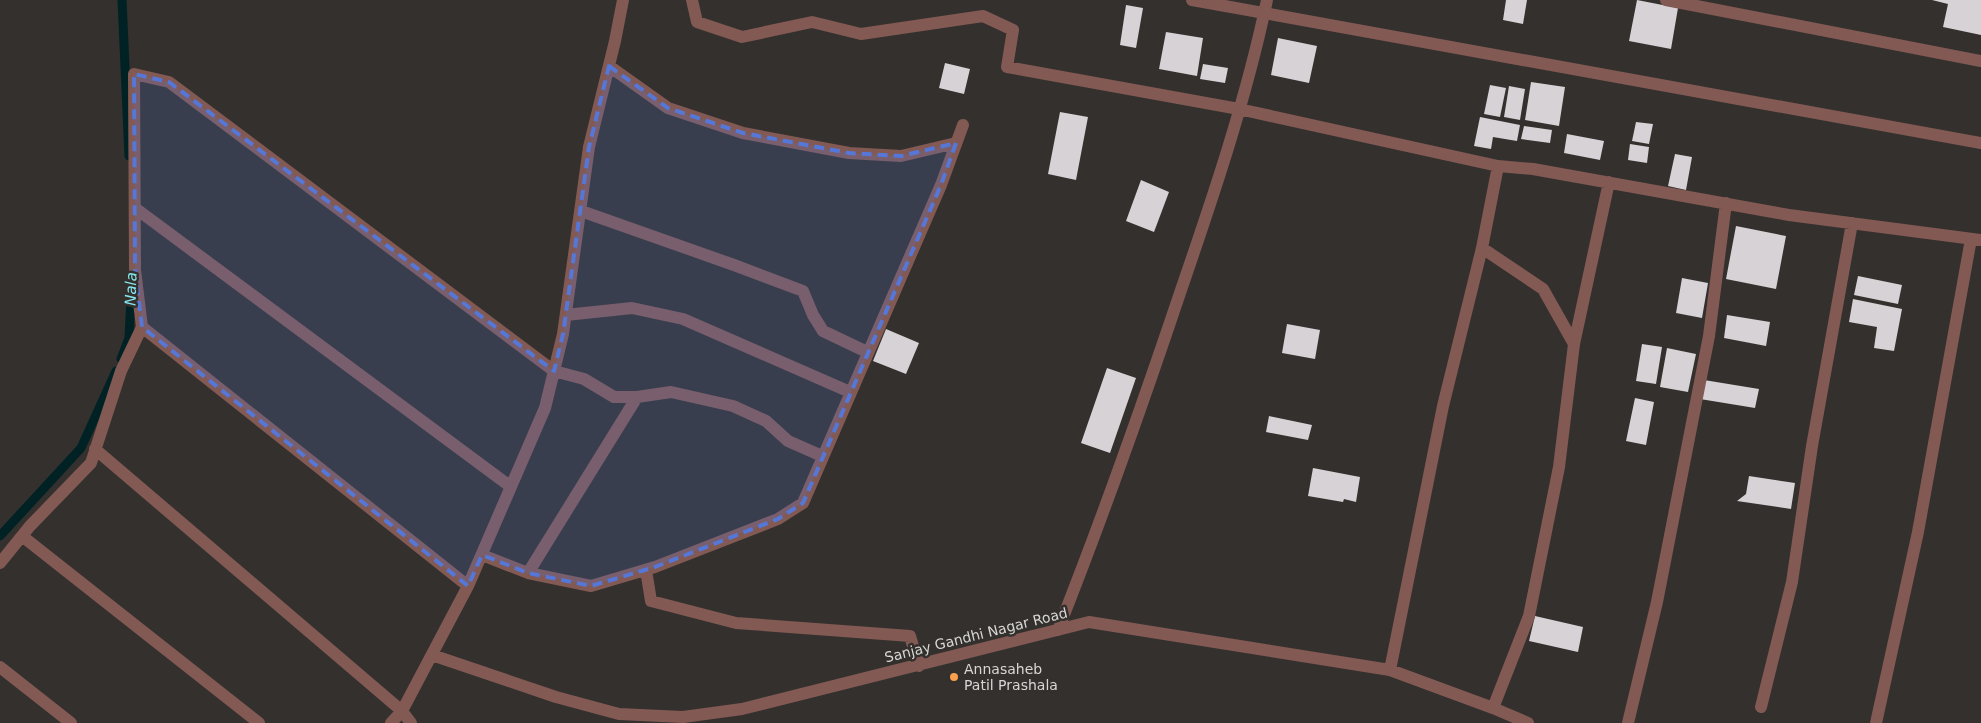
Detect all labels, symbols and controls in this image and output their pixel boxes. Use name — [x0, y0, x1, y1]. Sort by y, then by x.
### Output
water label: Nala — [121, 272, 141, 306]
street label: Sanjay Gandhi Nagar Road — [883, 605, 1069, 665]
place label: Annasaheb Patil Prashala — [964, 661, 1058, 693]
marker: Annasaheb Patil Prashala — [948, 671, 960, 683]

